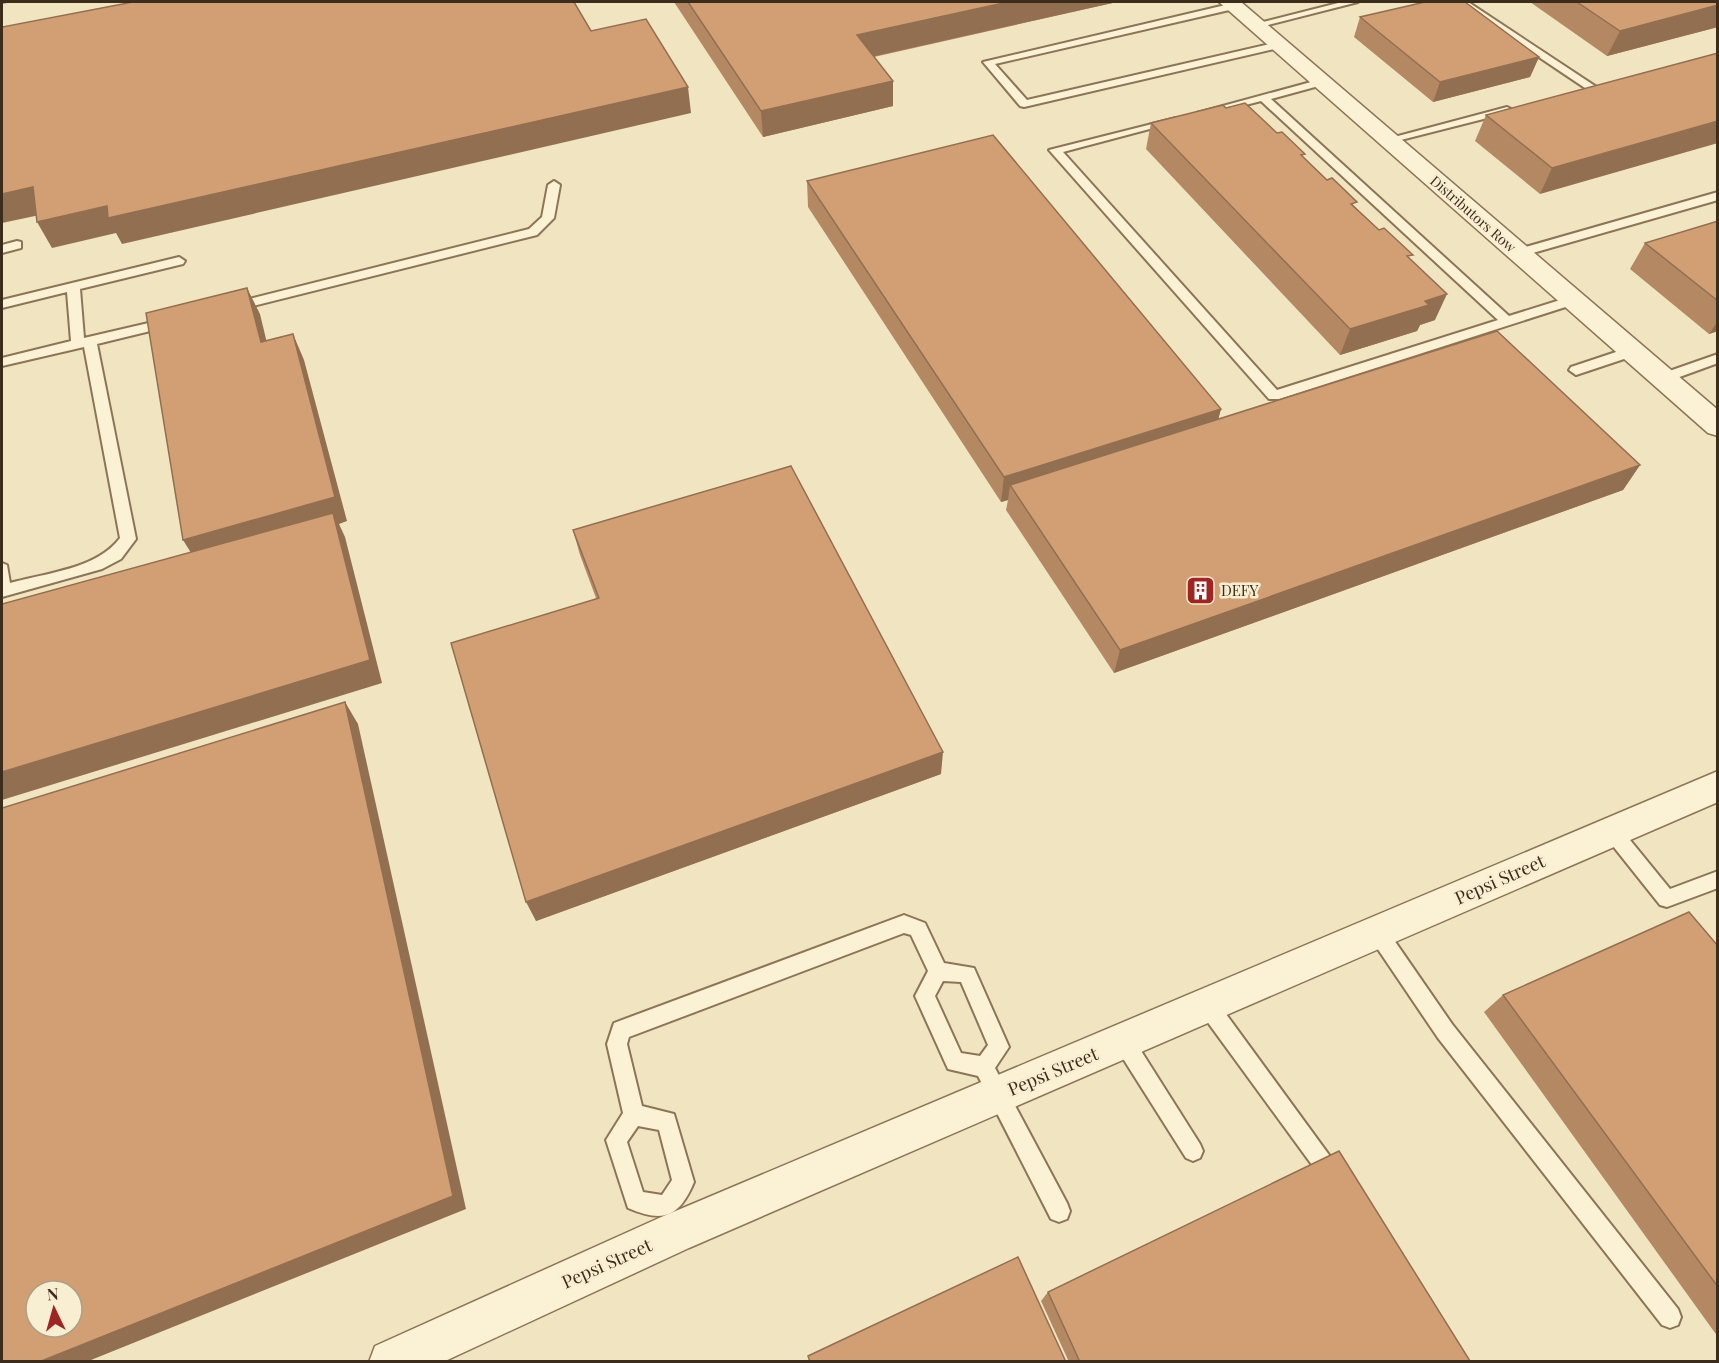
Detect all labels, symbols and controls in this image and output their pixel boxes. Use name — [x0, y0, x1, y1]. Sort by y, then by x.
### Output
street label: Distributors Row — [1426, 171, 1520, 256]
building icon: DEFY — [1184, 575, 1216, 607]
place label: DEFY — [1221, 580, 1258, 600]
street label: Pepsi Street — [1451, 848, 1549, 910]
street label: Pepsi Street — [1004, 1041, 1102, 1101]
street label: Pepsi Street — [558, 1232, 656, 1294]
north arrow — [24, 1279, 84, 1339]
text: N — [46, 1283, 60, 1305]

